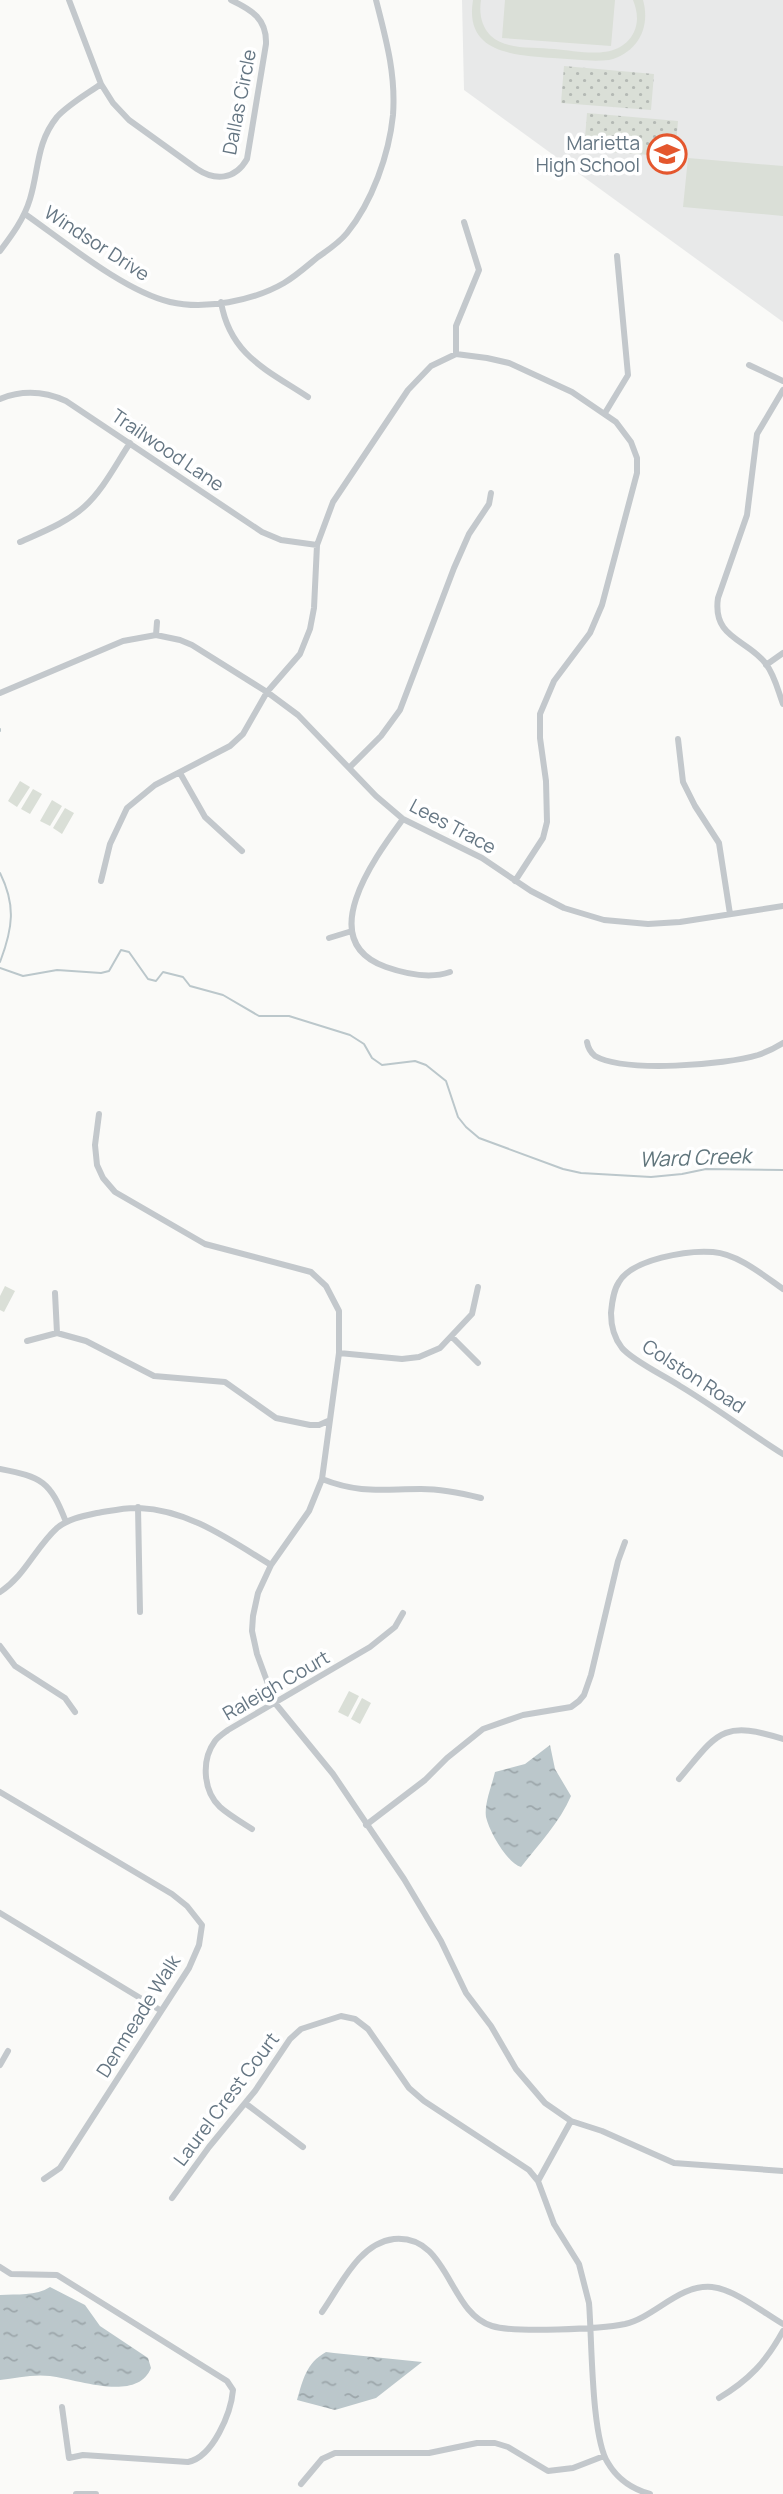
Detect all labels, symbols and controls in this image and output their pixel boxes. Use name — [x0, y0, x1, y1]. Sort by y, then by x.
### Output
street label: Dallas Circle — [216, 47, 262, 157]
place label: Marietta High School — [536, 130, 640, 178]
school or university icon: Marietta High School — [646, 133, 688, 175]
street label: Windsor Drive — [39, 199, 155, 287]
street label: Trailwood Lane — [107, 403, 229, 497]
street label: Lees Trace — [405, 792, 501, 860]
water label: Ward Creek — [639, 1141, 754, 1173]
street label: Colston Road — [638, 1333, 750, 1419]
street label: Raleigh Court — [218, 1644, 334, 1726]
street label: Denmeade Walk — [90, 1949, 186, 2082]
street label: Laurel Crest Court — [167, 2027, 285, 2171]

